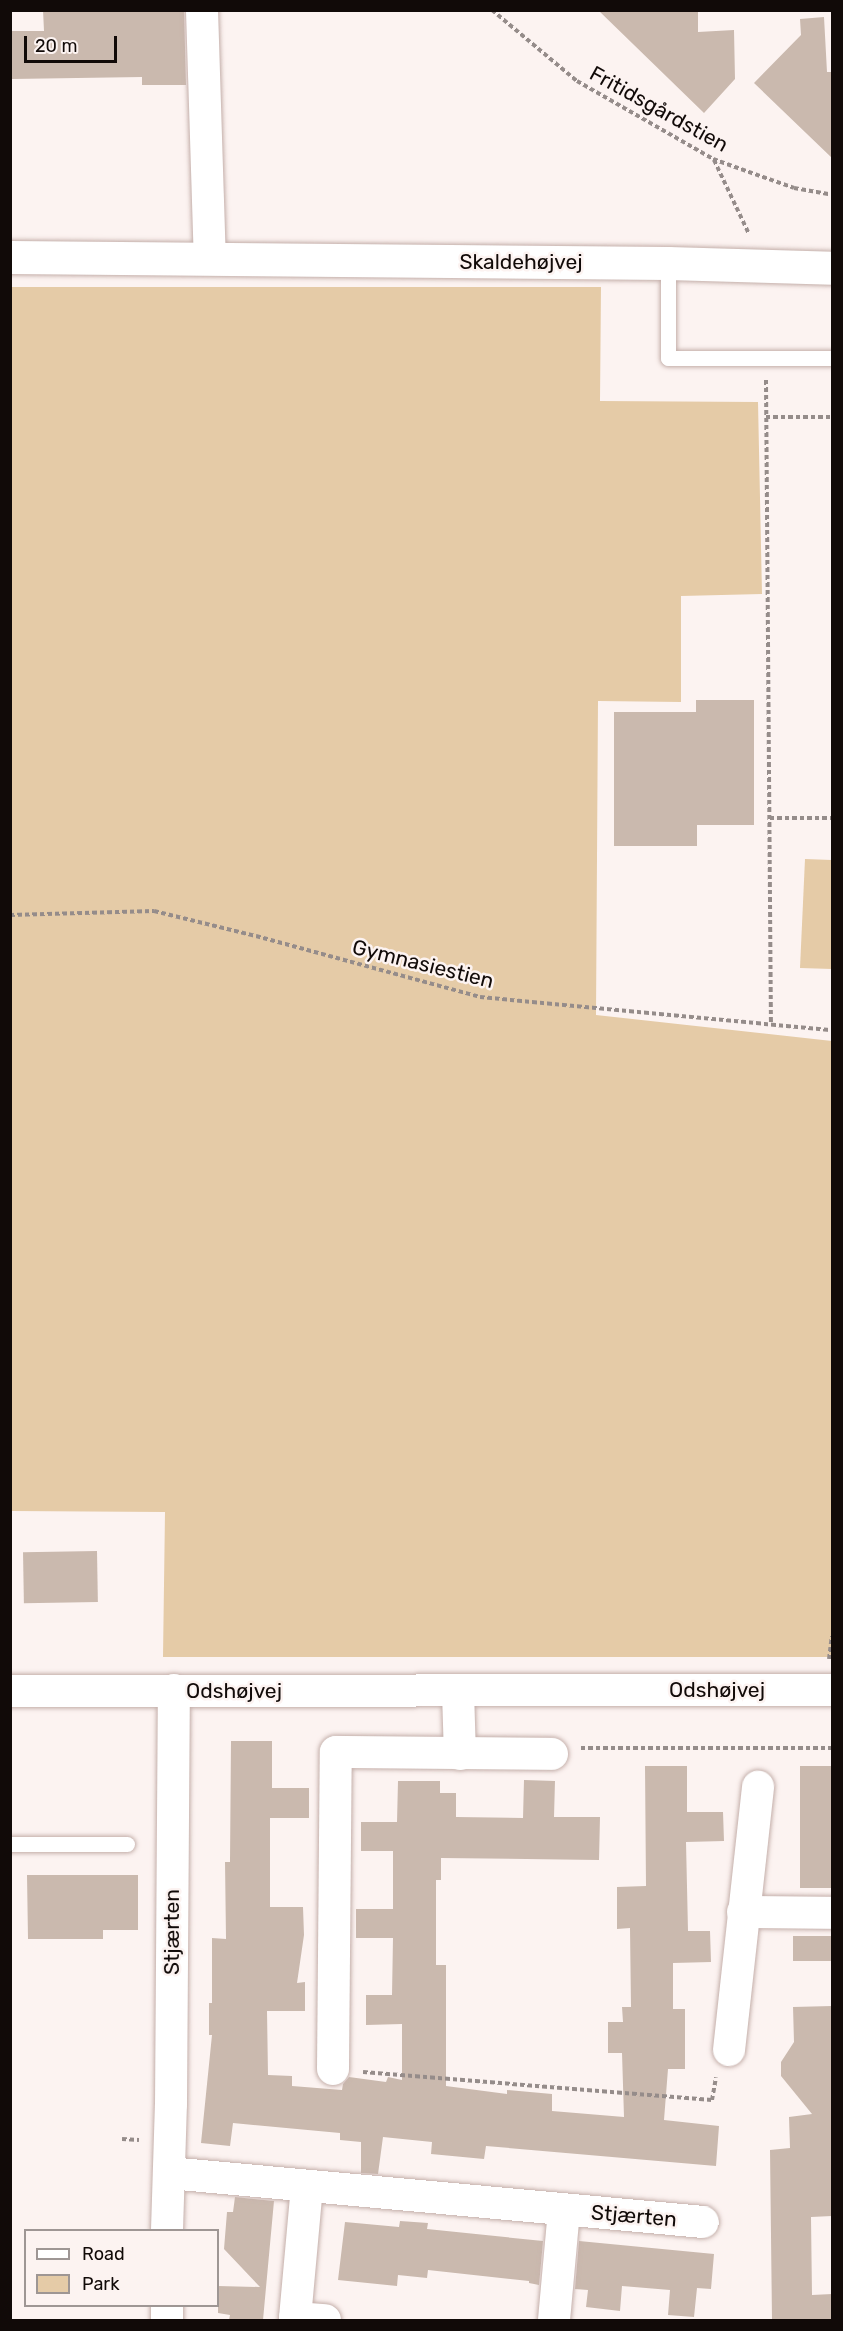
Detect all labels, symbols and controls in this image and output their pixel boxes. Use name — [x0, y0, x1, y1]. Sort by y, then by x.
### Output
scale bar — [27, 24, 120, 62]
text: 20 m — [35, 35, 77, 57]
street label: Fritidsgårdstien — [585, 61, 733, 157]
street label: Skaldehøjvej — [459, 249, 583, 275]
street label: Gymnasiestien — [350, 934, 496, 994]
street label: Odshøjvej — [669, 1677, 765, 1703]
street label: Odshøjvej — [186, 1678, 282, 1704]
street label: Stjærten — [159, 1889, 185, 1975]
street label: Stjærten — [590, 2200, 678, 2232]
legend — [24, 2229, 219, 2307]
text: Road — [82, 2243, 125, 2265]
text: Park — [82, 2273, 119, 2295]

